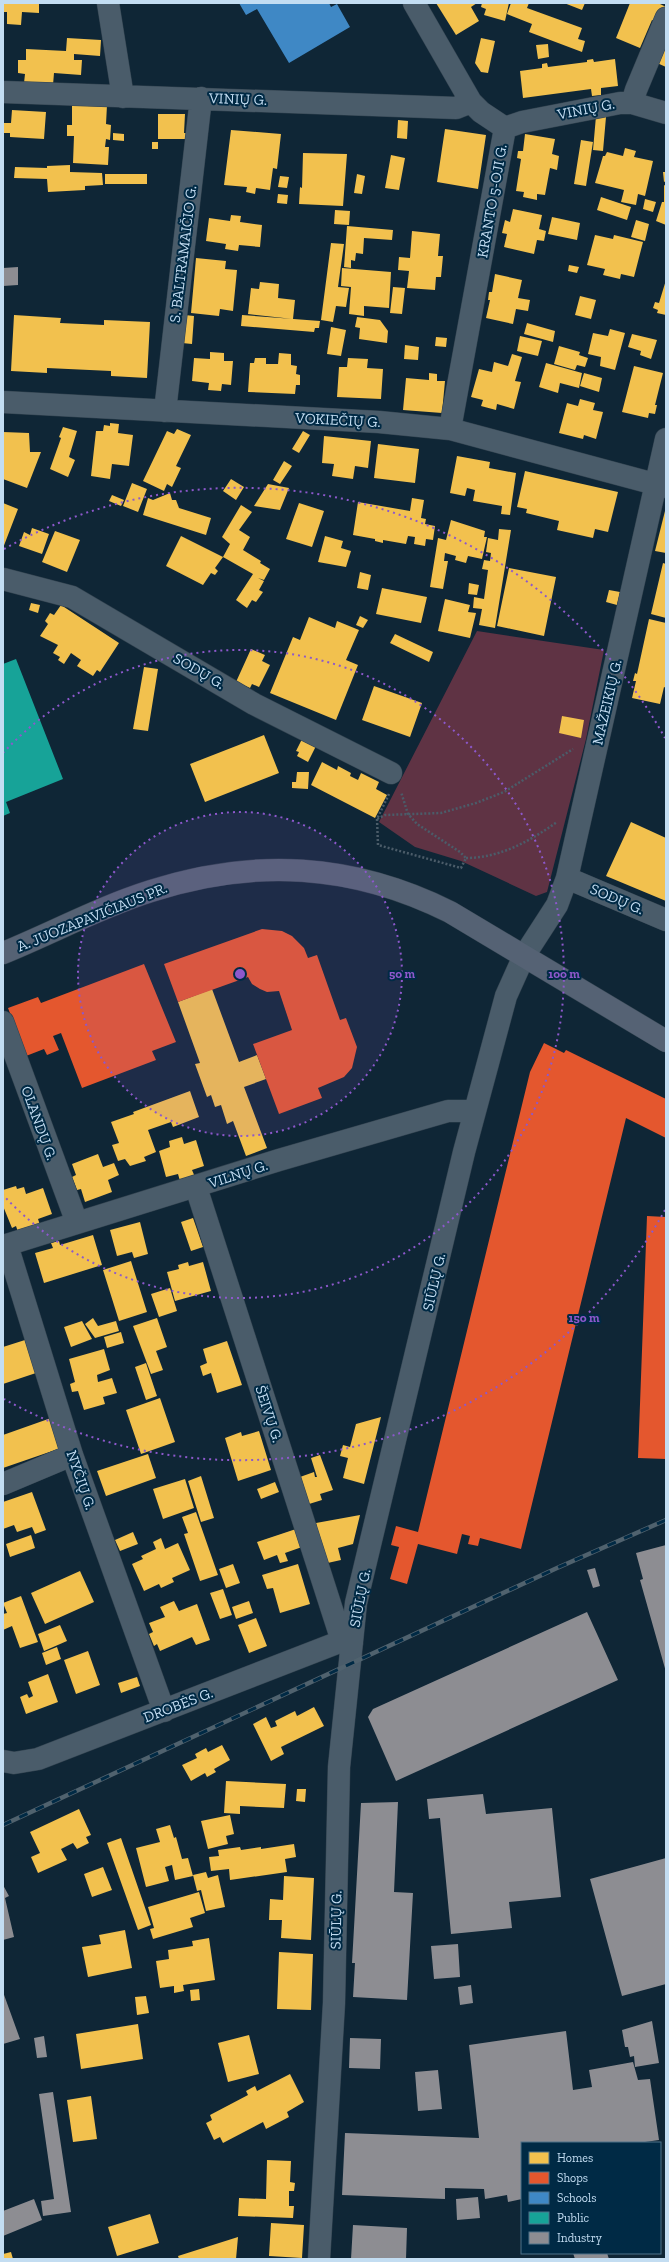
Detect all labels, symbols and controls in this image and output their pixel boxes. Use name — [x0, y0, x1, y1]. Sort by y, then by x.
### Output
street label: VINIŲ G. — [208, 89, 267, 109]
street label: VINIŲ G. — [555, 95, 616, 124]
street label: KRANTO 5-OJI G. — [473, 143, 511, 259]
street label: S. BALTRAMAIČIO G. — [166, 184, 200, 324]
street label: VOKIEČIŲ G. — [294, 409, 381, 431]
street label: SODŲ G. — [170, 649, 228, 693]
street label: MAŽEIKIŲ G. — [588, 657, 626, 747]
street label: A. JUOZAPAVIČIAUS PR. — [14, 879, 170, 955]
street label: SODŲ G. — [587, 880, 647, 918]
centre of rings — [233, 967, 247, 981]
text: 50 m — [389, 967, 415, 981]
text: 100 m — [548, 967, 580, 981]
street label: OLANDŲ G. — [17, 1083, 61, 1163]
street label: VILNŲ G. — [205, 1156, 270, 1192]
street label: SIŪLŲ G. — [419, 1251, 449, 1313]
text: 150 m — [569, 1311, 600, 1325]
street label: ŠEIVŲ G. — [251, 1383, 287, 1445]
street label: NYČIŲ G. — [62, 1448, 100, 1512]
street label: SIŪLŲ G. — [346, 1567, 374, 1629]
street label: DROBĖS G. — [141, 1684, 215, 1726]
street label: SIŪLŲ G. — [326, 1890, 346, 1950]
legend — [521, 2142, 661, 2254]
text: Homes — [557, 2151, 593, 2165]
text: Shops — [557, 2171, 588, 2185]
text: Schools — [557, 2191, 596, 2205]
text: Public — [557, 2211, 590, 2225]
text: Industry — [557, 2231, 603, 2245]

